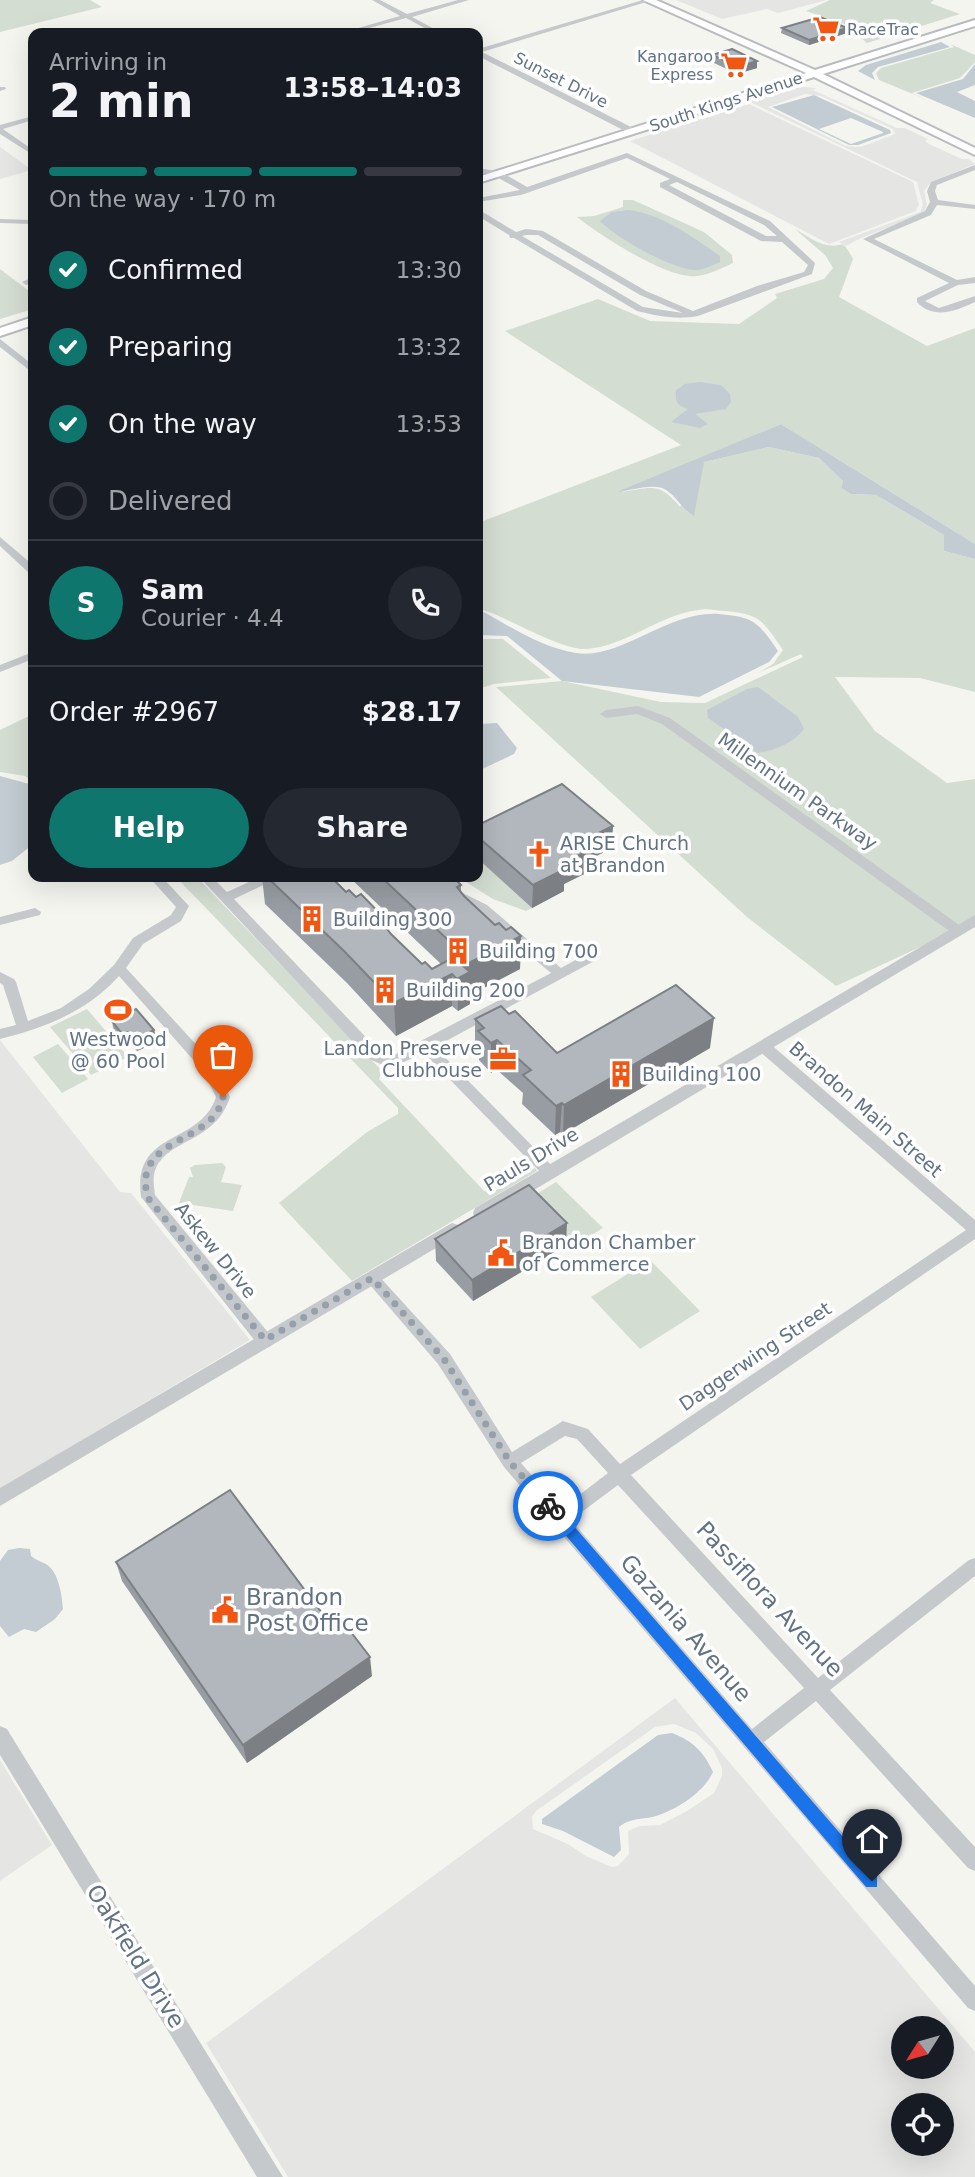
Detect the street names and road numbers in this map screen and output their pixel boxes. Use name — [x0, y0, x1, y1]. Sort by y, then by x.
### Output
street label: Sunset Drive — [511, 48, 611, 112]
street label: South Kings Avenue — [647, 68, 805, 136]
street label: Millennium Parkway — [714, 728, 882, 854]
street label: Brandon Main Street — [785, 1037, 947, 1181]
street label: Pauls Drive — [480, 1122, 582, 1196]
street label: Askew Drive — [171, 1198, 261, 1302]
street label: Daggerwing Street — [675, 1297, 835, 1415]
street label: Passiflora Avenue — [692, 1516, 848, 1682]
street label: Gazania Avenue — [615, 1549, 757, 1707]
street label: Oakfield Drive — [82, 1880, 190, 2032]

